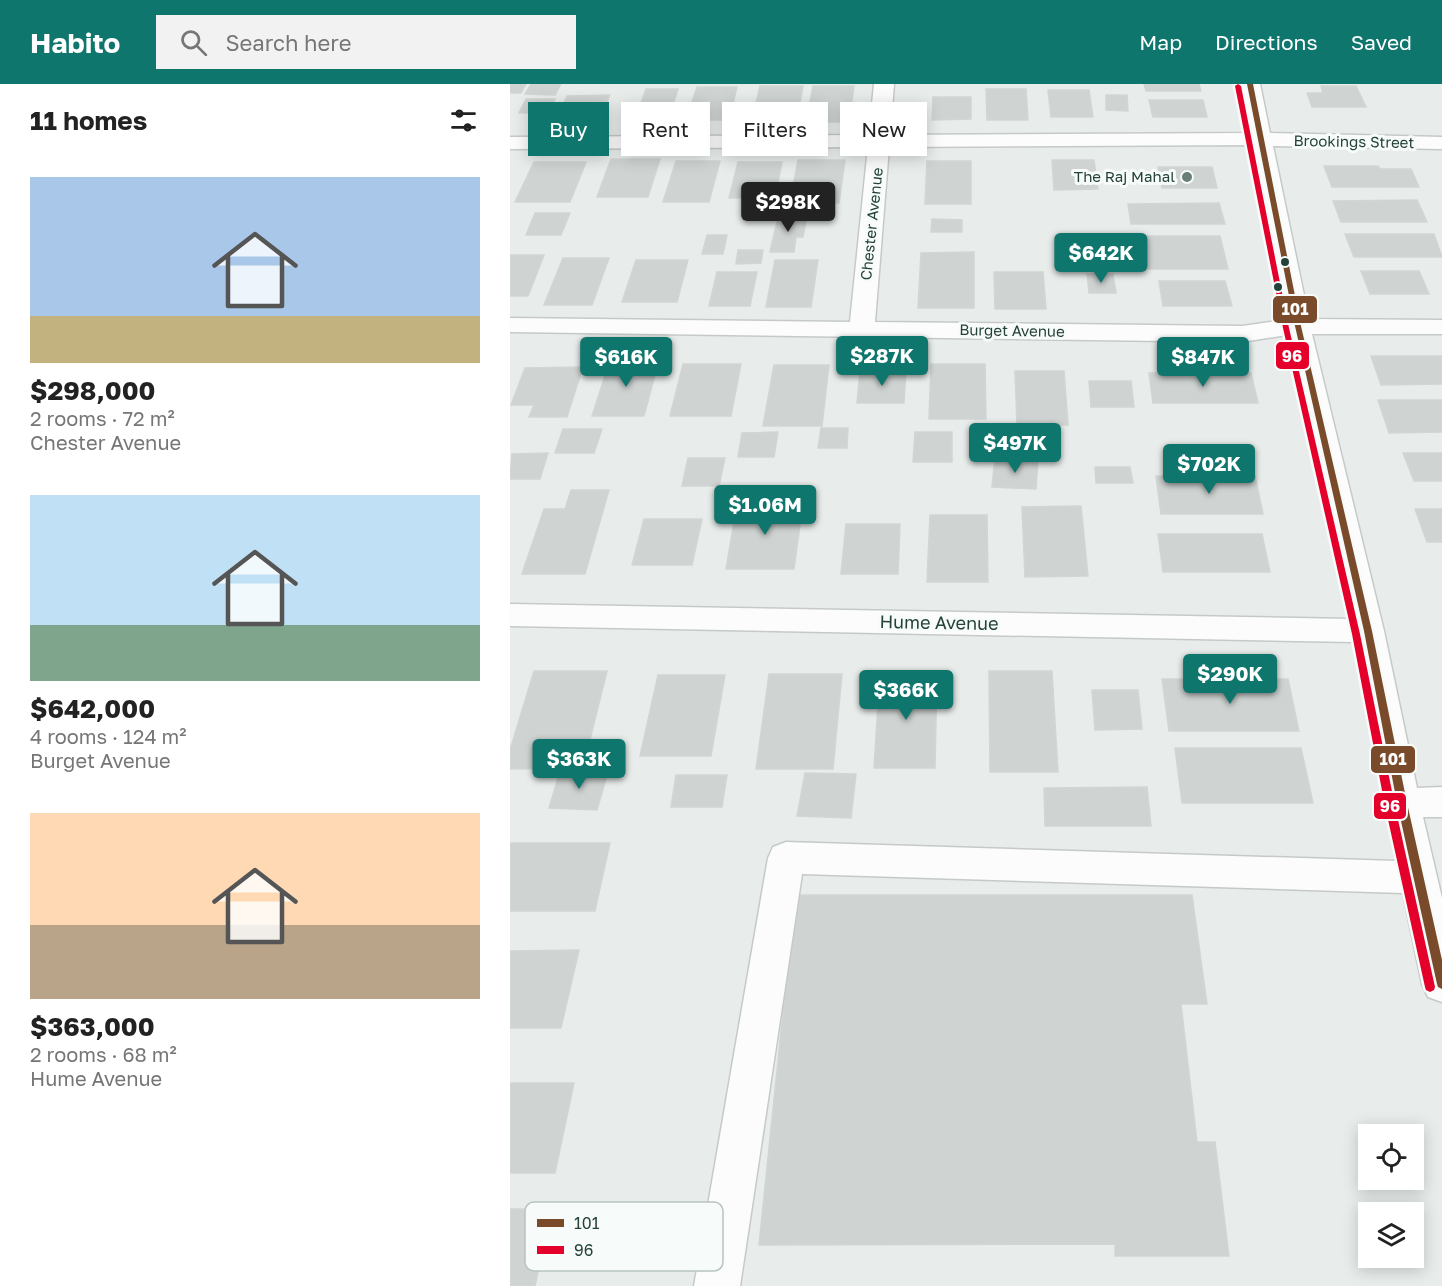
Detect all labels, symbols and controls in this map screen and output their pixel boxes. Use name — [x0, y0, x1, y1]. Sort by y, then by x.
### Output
search box — [156, 15, 576, 69]
text: Habito — [30, 26, 120, 59]
icon: search — [177, 26, 210, 59]
text: Search here — [225, 29, 351, 56]
text: Map — [1139, 29, 1182, 55]
text: Directions — [1215, 29, 1318, 55]
text: Saved — [1351, 29, 1412, 55]
chip: Buy — [528, 102, 609, 156]
chip: Rent — [621, 102, 710, 156]
chip: Filters — [722, 102, 828, 156]
chip: New — [840, 102, 927, 156]
icon: filters — [447, 104, 480, 137]
text: 11 homes — [30, 105, 147, 136]
street label: Brookings Street — [1293, 131, 1415, 151]
street label: Chester Avenue — [856, 166, 886, 281]
place label: The Raj Mahal — [1074, 167, 1175, 185]
marker: The Raj Mahal — [1180, 170, 1194, 184]
pin: $298K — [746, 182, 830, 233]
text: $298K — [755, 189, 821, 213]
icon: home — [201, 216, 309, 324]
pin: $642K — [1059, 233, 1143, 284]
text: $642K — [1068, 240, 1134, 264]
unlabelled marker — [1279, 256, 1291, 268]
unlabelled marker — [1272, 281, 1284, 293]
line badge: 101 — [1272, 295, 1318, 324]
text: 101 — [1282, 299, 1308, 319]
street label: Burget Avenue — [959, 320, 1065, 340]
pin: $287K — [840, 336, 924, 387]
pin: $616K — [584, 337, 668, 388]
pin: $847K — [1161, 337, 1245, 388]
line badge: 96 — [1275, 341, 1310, 370]
text: $287K — [850, 343, 914, 367]
text: $616K — [594, 344, 658, 368]
text: $847K — [1171, 344, 1235, 368]
text: 96 — [1282, 346, 1302, 366]
text: $298,000 — [30, 375, 155, 406]
text: 2 rooms · 72 m² — [30, 406, 175, 430]
pin: $497K — [973, 423, 1057, 474]
text: Chester Avenue — [30, 430, 181, 454]
text: $497K — [983, 430, 1047, 454]
pin: $702K — [1167, 444, 1251, 495]
text: $702K — [1177, 451, 1241, 475]
pin: $1.06M — [716, 485, 814, 536]
text: $1.06M — [728, 492, 802, 516]
icon: home — [201, 534, 309, 642]
street label: Hume Avenue — [879, 610, 999, 634]
pin: $290K — [1188, 654, 1272, 705]
text: $290K — [1197, 661, 1263, 685]
pin: $366K — [864, 670, 948, 721]
text: $366K — [873, 677, 939, 701]
text: $642,000 — [30, 693, 155, 724]
text: 4 rooms · 124 m² — [30, 724, 187, 748]
pin: $363K — [537, 739, 621, 790]
line badge: 101 — [1370, 745, 1416, 774]
text: $363K — [547, 746, 612, 770]
text: Burget Avenue — [30, 748, 171, 772]
text: 101 — [1380, 749, 1406, 769]
line badge: 96 — [1373, 792, 1407, 820]
text: 96 — [1380, 796, 1400, 816]
icon: home — [201, 852, 309, 960]
text: $363,000 — [30, 1011, 155, 1042]
text: 2 rooms · 68 m² — [30, 1042, 177, 1066]
text: Hume Avenue — [30, 1066, 162, 1090]
map controls — [1358, 1124, 1424, 1268]
button: locate — [1358, 1124, 1424, 1190]
legend — [525, 1202, 723, 1271]
button: layers — [1358, 1202, 1424, 1268]
text: 101 — [574, 1213, 600, 1233]
text: 96 — [574, 1240, 593, 1260]

